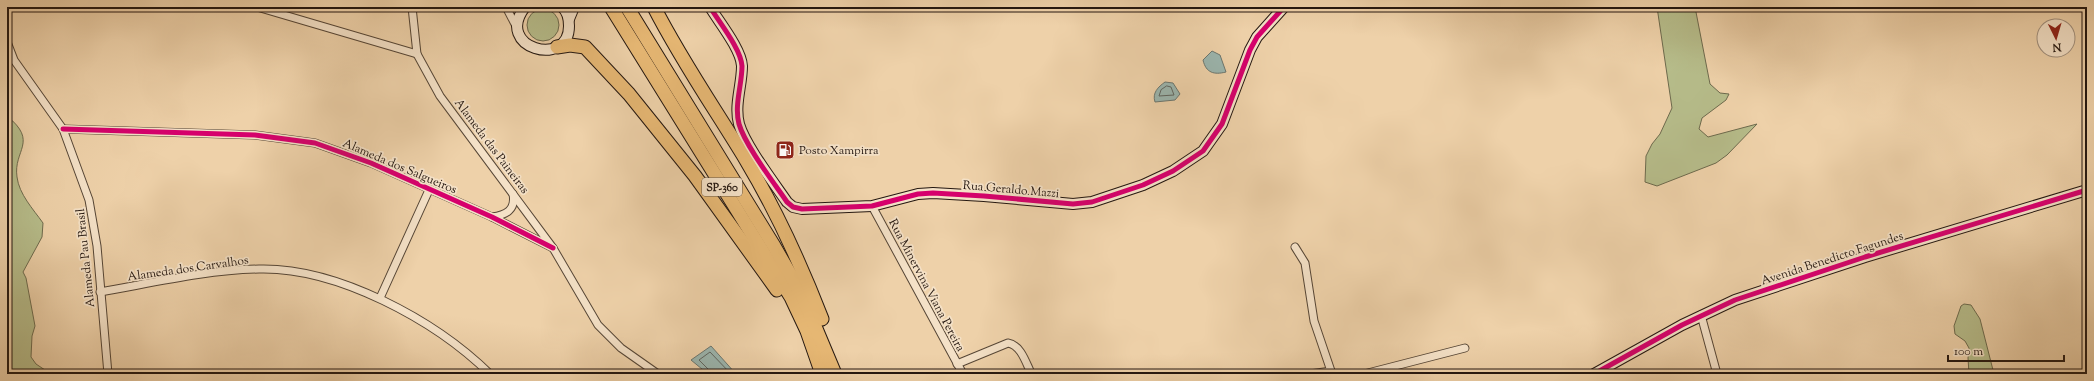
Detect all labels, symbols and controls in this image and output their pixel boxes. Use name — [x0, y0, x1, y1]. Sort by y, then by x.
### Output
north arrow — [2036, 18, 2076, 58]
text: N — [2051, 39, 2063, 55]
street label: Alameda das Paineiras — [450, 95, 533, 198]
street label: Alameda dos Salgueiros — [340, 135, 460, 199]
fuel station icon: Posto Xampirra — [774, 139, 796, 161]
place label: Posto Xampirra — [799, 142, 879, 160]
street label: Rua Geraldo Mazzi — [962, 177, 1060, 203]
road number: SP-360 — [702, 178, 742, 196]
street label: Alameda Pau Brasil — [72, 207, 100, 308]
street label: Rua Minervina Viana Pereira — [883, 216, 969, 355]
street label: Avenida Benedicto Fagundes — [1759, 227, 1906, 291]
street label: Alameda dos Carvalhos — [126, 252, 250, 286]
scale bar — [1948, 337, 2064, 363]
text: 100 m — [1954, 343, 1983, 361]

